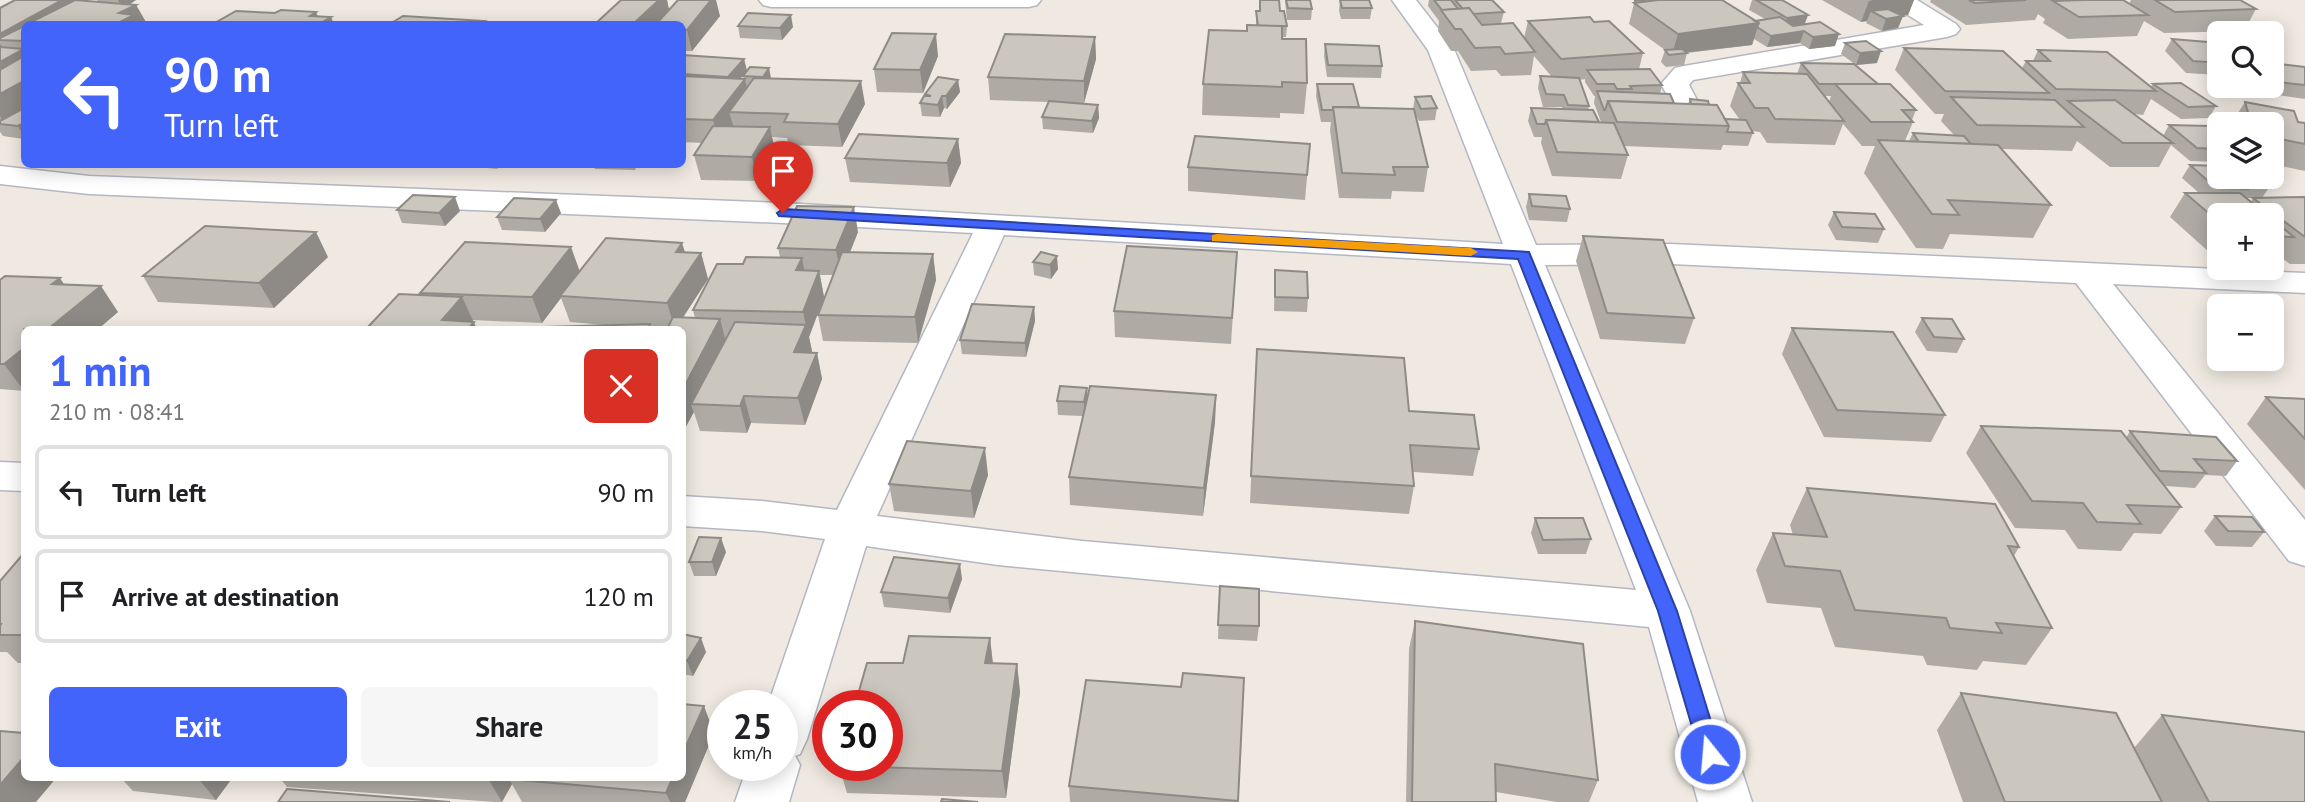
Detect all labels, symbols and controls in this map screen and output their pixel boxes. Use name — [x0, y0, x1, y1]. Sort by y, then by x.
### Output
map controls — [2207, 21, 2284, 371]
button: search — [2207, 21, 2284, 98]
text: 90 m — [164, 42, 271, 106]
icon: left — [49, 49, 140, 140]
text: Turn left — [164, 104, 279, 146]
button: layers — [2207, 112, 2284, 189]
pin — [753, 141, 813, 213]
icon: arrive — [764, 152, 802, 190]
button: + — [2207, 203, 2284, 280]
button: − — [2207, 294, 2284, 371]
text: 1 min — [49, 343, 151, 398]
button: close — [584, 349, 658, 423]
text: 210 m · 08:41 — [49, 397, 185, 426]
icon: left — [53, 473, 91, 511]
text: Turn left — [112, 476, 206, 509]
text: 90 m — [598, 476, 654, 509]
icon: arrive — [53, 577, 91, 615]
text: Arrive at destination — [112, 580, 339, 613]
text: 120 m — [583, 580, 654, 613]
button: Exit — [49, 687, 347, 767]
button: Share — [361, 687, 658, 767]
speed limit sign: 30 — [812, 690, 903, 781]
text: 25 — [733, 703, 772, 749]
position arrow — [1673, 717, 1747, 791]
text: km/h — [733, 741, 772, 764]

